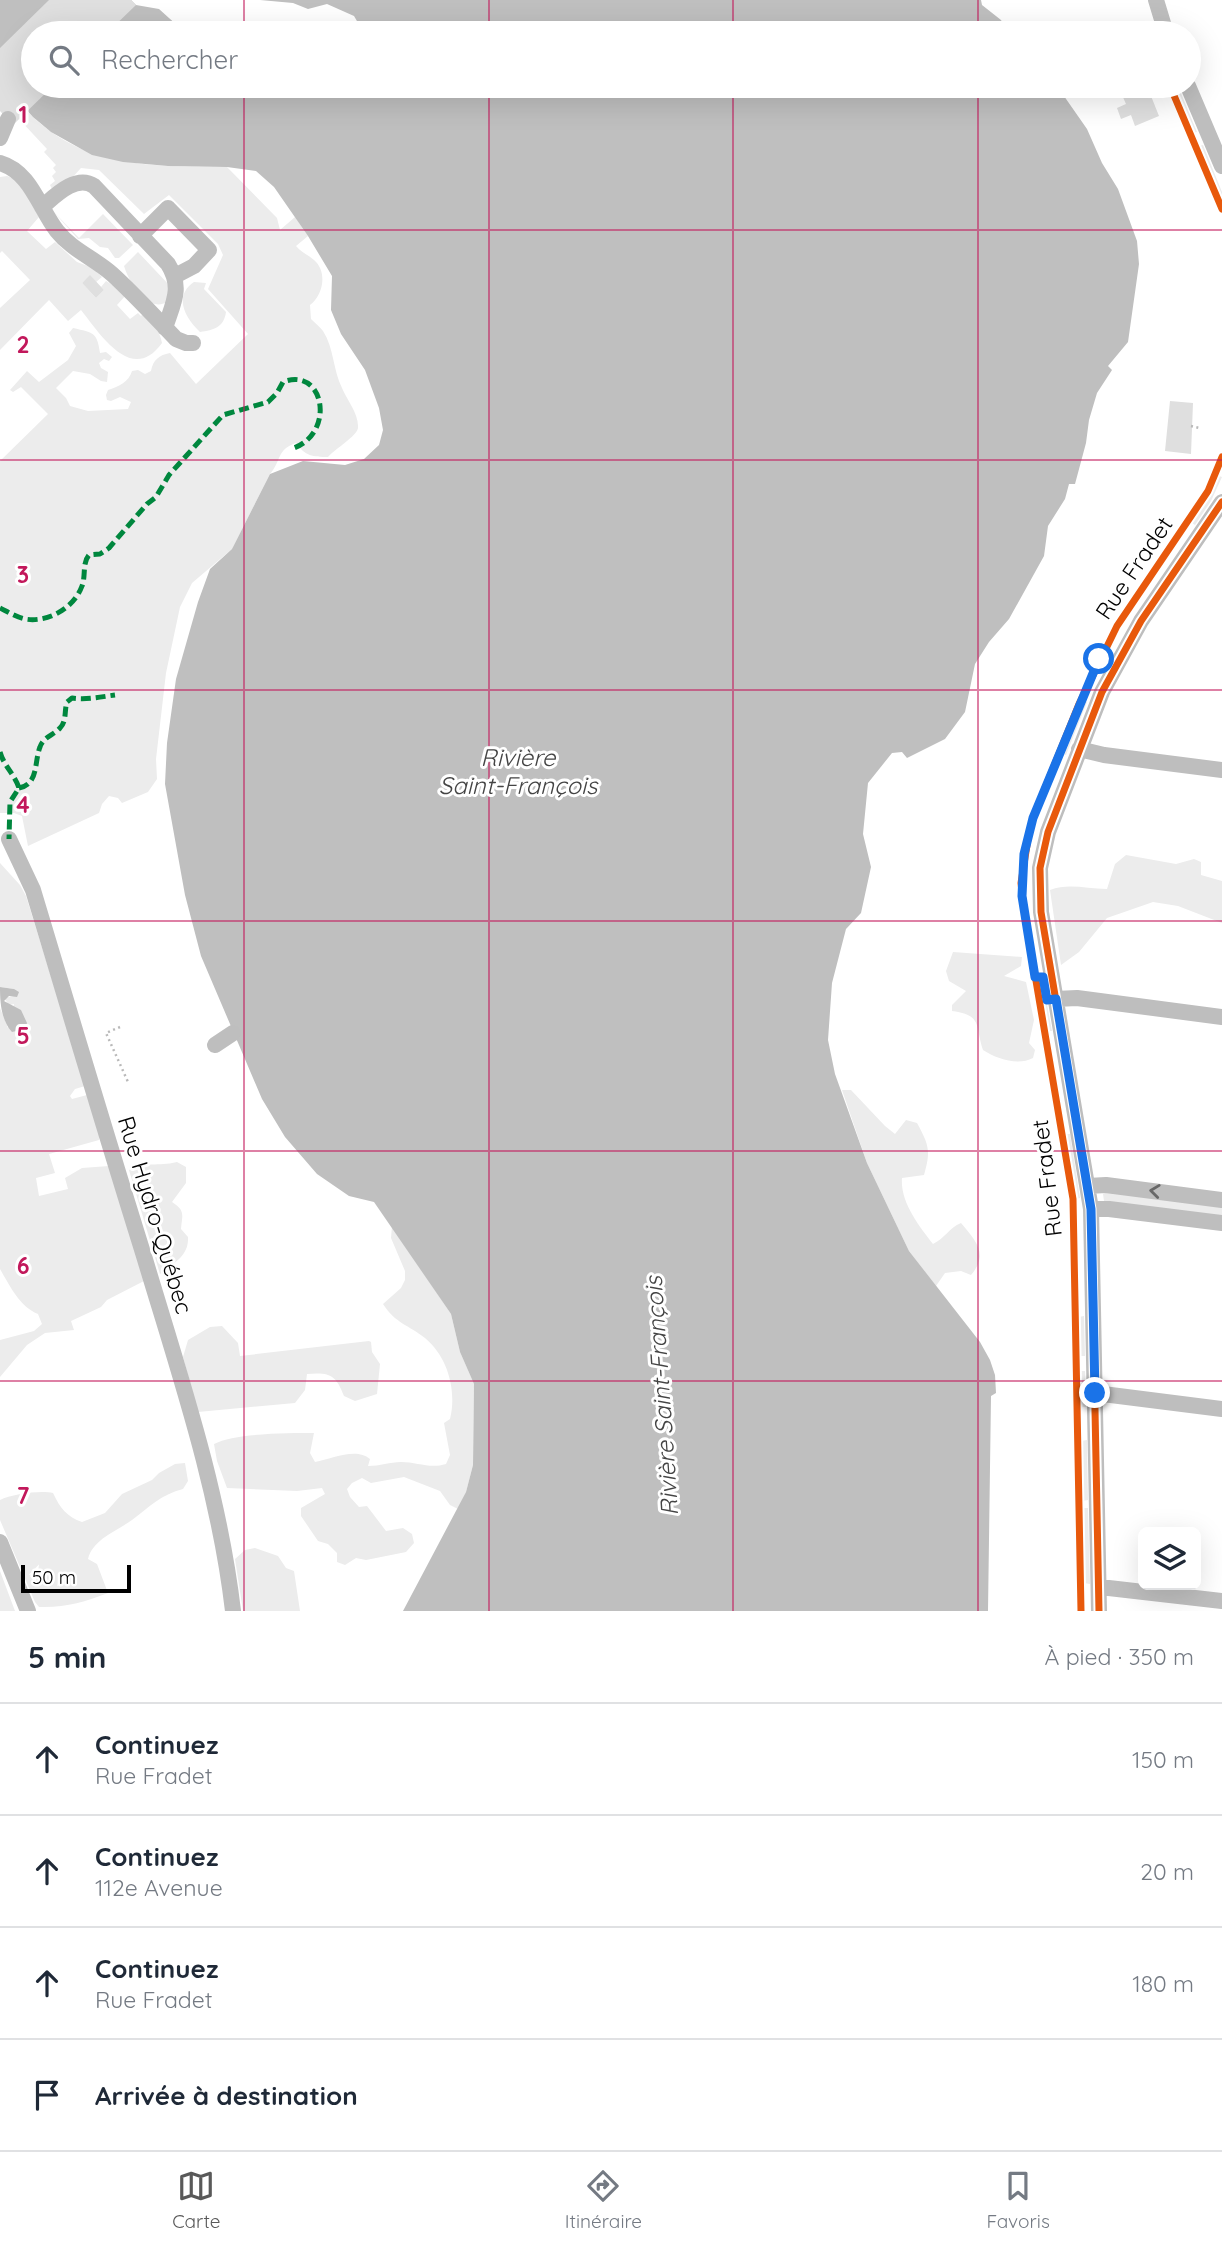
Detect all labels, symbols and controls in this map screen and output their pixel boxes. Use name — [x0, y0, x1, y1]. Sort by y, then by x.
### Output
search box — [21, 21, 1201, 98]
icon: search — [45, 41, 83, 79]
text: Rechercher — [101, 43, 238, 76]
text: 1 — [19, 100, 27, 129]
text: 2 — [16, 330, 30, 359]
street label: Rue Fradet — [1089, 511, 1179, 625]
text: 3 — [17, 560, 29, 589]
route start — [1083, 643, 1114, 674]
water label: Rivière Saint-François — [439, 742, 599, 800]
text: 4 — [16, 790, 30, 819]
text: 5 — [16, 1021, 30, 1050]
street label: Rue Hydro-Québec — [112, 1113, 199, 1317]
street label: Rue Fradet — [1025, 1118, 1068, 1238]
one-way arrow — [1149, 1184, 1161, 1199]
text: 6 — [17, 1251, 29, 1280]
water label: Rivière Saint-François — [638, 1274, 684, 1517]
route end — [1079, 1377, 1110, 1408]
text: 7 — [17, 1481, 30, 1510]
map controls — [1138, 1527, 1201, 1590]
button: layers — [1138, 1527, 1201, 1590]
scale bar — [21, 1562, 131, 1594]
text: 50 m — [32, 1565, 76, 1589]
text: 5 min — [28, 1638, 106, 1676]
text: À pied · 350 m — [1044, 1642, 1194, 1671]
text: Continuez — [95, 1728, 218, 1761]
icon: ahead — [28, 1740, 66, 1778]
text: 150 m — [1132, 1745, 1194, 1774]
text: Rue Fradet — [95, 1761, 213, 1790]
text: Continuez — [95, 1840, 218, 1873]
icon: ahead — [28, 1852, 66, 1890]
text: 20 m — [1140, 1857, 1194, 1886]
text: 112e Avenue — [95, 1873, 223, 1902]
text: Continuez — [95, 1952, 218, 1985]
icon: ahead — [28, 1964, 66, 2002]
text: 180 m — [1132, 1969, 1194, 1998]
text: Rue Fradet — [95, 1985, 213, 2014]
icon: arrive — [28, 2076, 66, 2114]
text: Arrivée à destination — [95, 2079, 358, 2112]
tab: Carte — [172, 2167, 220, 2233]
tab: Itinéraire — [565, 2167, 642, 2233]
tab: Favoris — [986, 2167, 1050, 2233]

